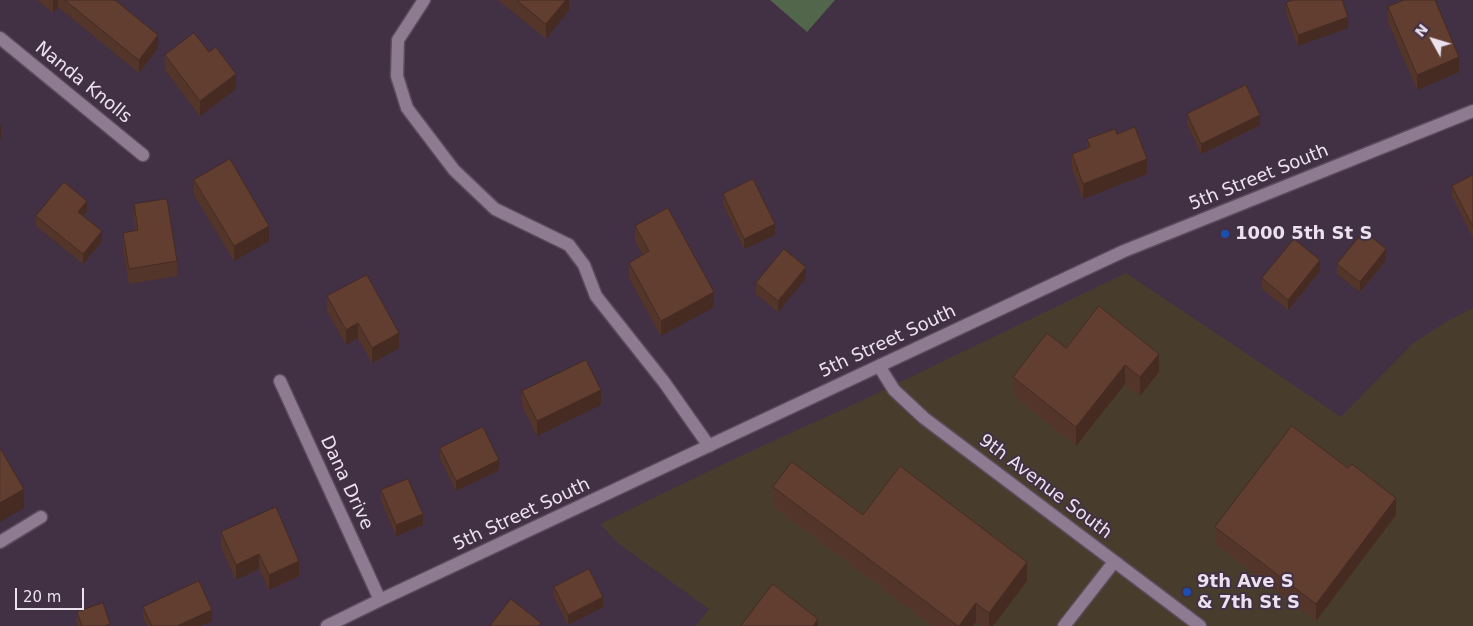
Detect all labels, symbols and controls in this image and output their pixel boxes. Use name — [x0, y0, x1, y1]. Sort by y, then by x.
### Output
north arrow — [1408, 15, 1458, 65]
text: N — [1411, 21, 1431, 40]
street label: Nanda Knolls — [30, 38, 136, 128]
street label: 5th Street South — [1186, 140, 1332, 216]
place label: 1000 5th St S — [1235, 223, 1372, 245]
marker: 1000 5th St S — [1219, 228, 1231, 240]
street label: 5th Street South — [816, 301, 960, 383]
street label: 9th Avenue South — [974, 430, 1116, 544]
street label: Dana Drive — [315, 433, 377, 533]
street label: 5th Street South — [450, 474, 594, 556]
place label: 9th Ave S & 7th St S — [1197, 571, 1300, 614]
scale bar — [18, 578, 86, 610]
marker: 9th Ave S & 7th St S — [1181, 586, 1193, 598]
text: 20 m — [23, 588, 61, 606]

